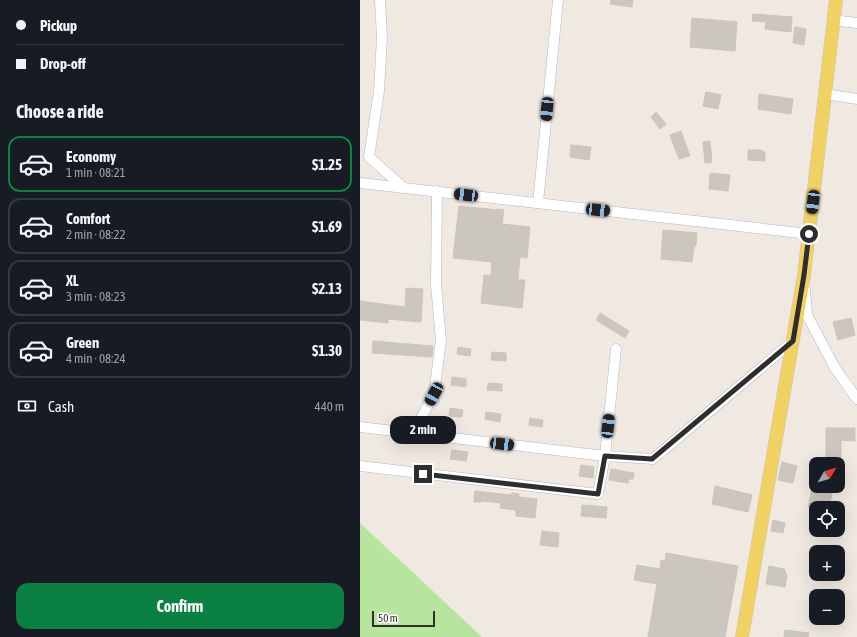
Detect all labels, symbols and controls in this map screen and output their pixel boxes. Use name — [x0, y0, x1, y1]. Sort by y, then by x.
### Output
text: Pickup — [40, 17, 77, 34]
text: Drop-off — [40, 55, 86, 72]
car — [540, 97, 554, 121]
text: Choose a ride — [16, 101, 104, 122]
icon: car — [18, 146, 54, 182]
text: Economy — [66, 148, 116, 165]
text: $1.25 — [312, 156, 342, 173]
text: 1 min · 08:21 — [66, 165, 126, 180]
car — [453, 188, 479, 202]
car — [806, 189, 820, 215]
car — [585, 203, 611, 217]
icon: car — [18, 208, 54, 244]
text: Comfort — [66, 210, 110, 227]
text: $1.69 — [312, 218, 342, 235]
route start — [800, 225, 818, 243]
text: 2 min · 08:22 — [66, 227, 126, 242]
icon: car — [18, 270, 54, 306]
text: XL — [66, 272, 79, 289]
text: $2.13 — [312, 280, 342, 297]
text: 3 min · 08:23 — [66, 289, 126, 304]
icon: car — [18, 332, 54, 368]
text: Green — [66, 334, 99, 351]
text: $1.30 — [312, 342, 342, 359]
text: 4 min · 08:24 — [66, 351, 126, 366]
car — [423, 381, 445, 407]
icon: cash — [16, 395, 38, 417]
text: Cash — [48, 398, 74, 415]
text: 440 m — [315, 399, 344, 414]
car — [601, 413, 615, 439]
callout: 2 min — [390, 416, 456, 444]
text: 2 min — [410, 422, 436, 437]
car — [489, 437, 515, 451]
north arrow — [809, 457, 845, 493]
map controls — [809, 457, 845, 625]
route end — [414, 465, 432, 483]
button: locate — [809, 501, 845, 537]
button: + — [809, 545, 845, 581]
button: Confirm — [16, 583, 344, 629]
button: − — [809, 589, 845, 625]
scale bar — [372, 609, 435, 628]
text: 50 m — [378, 612, 398, 624]

